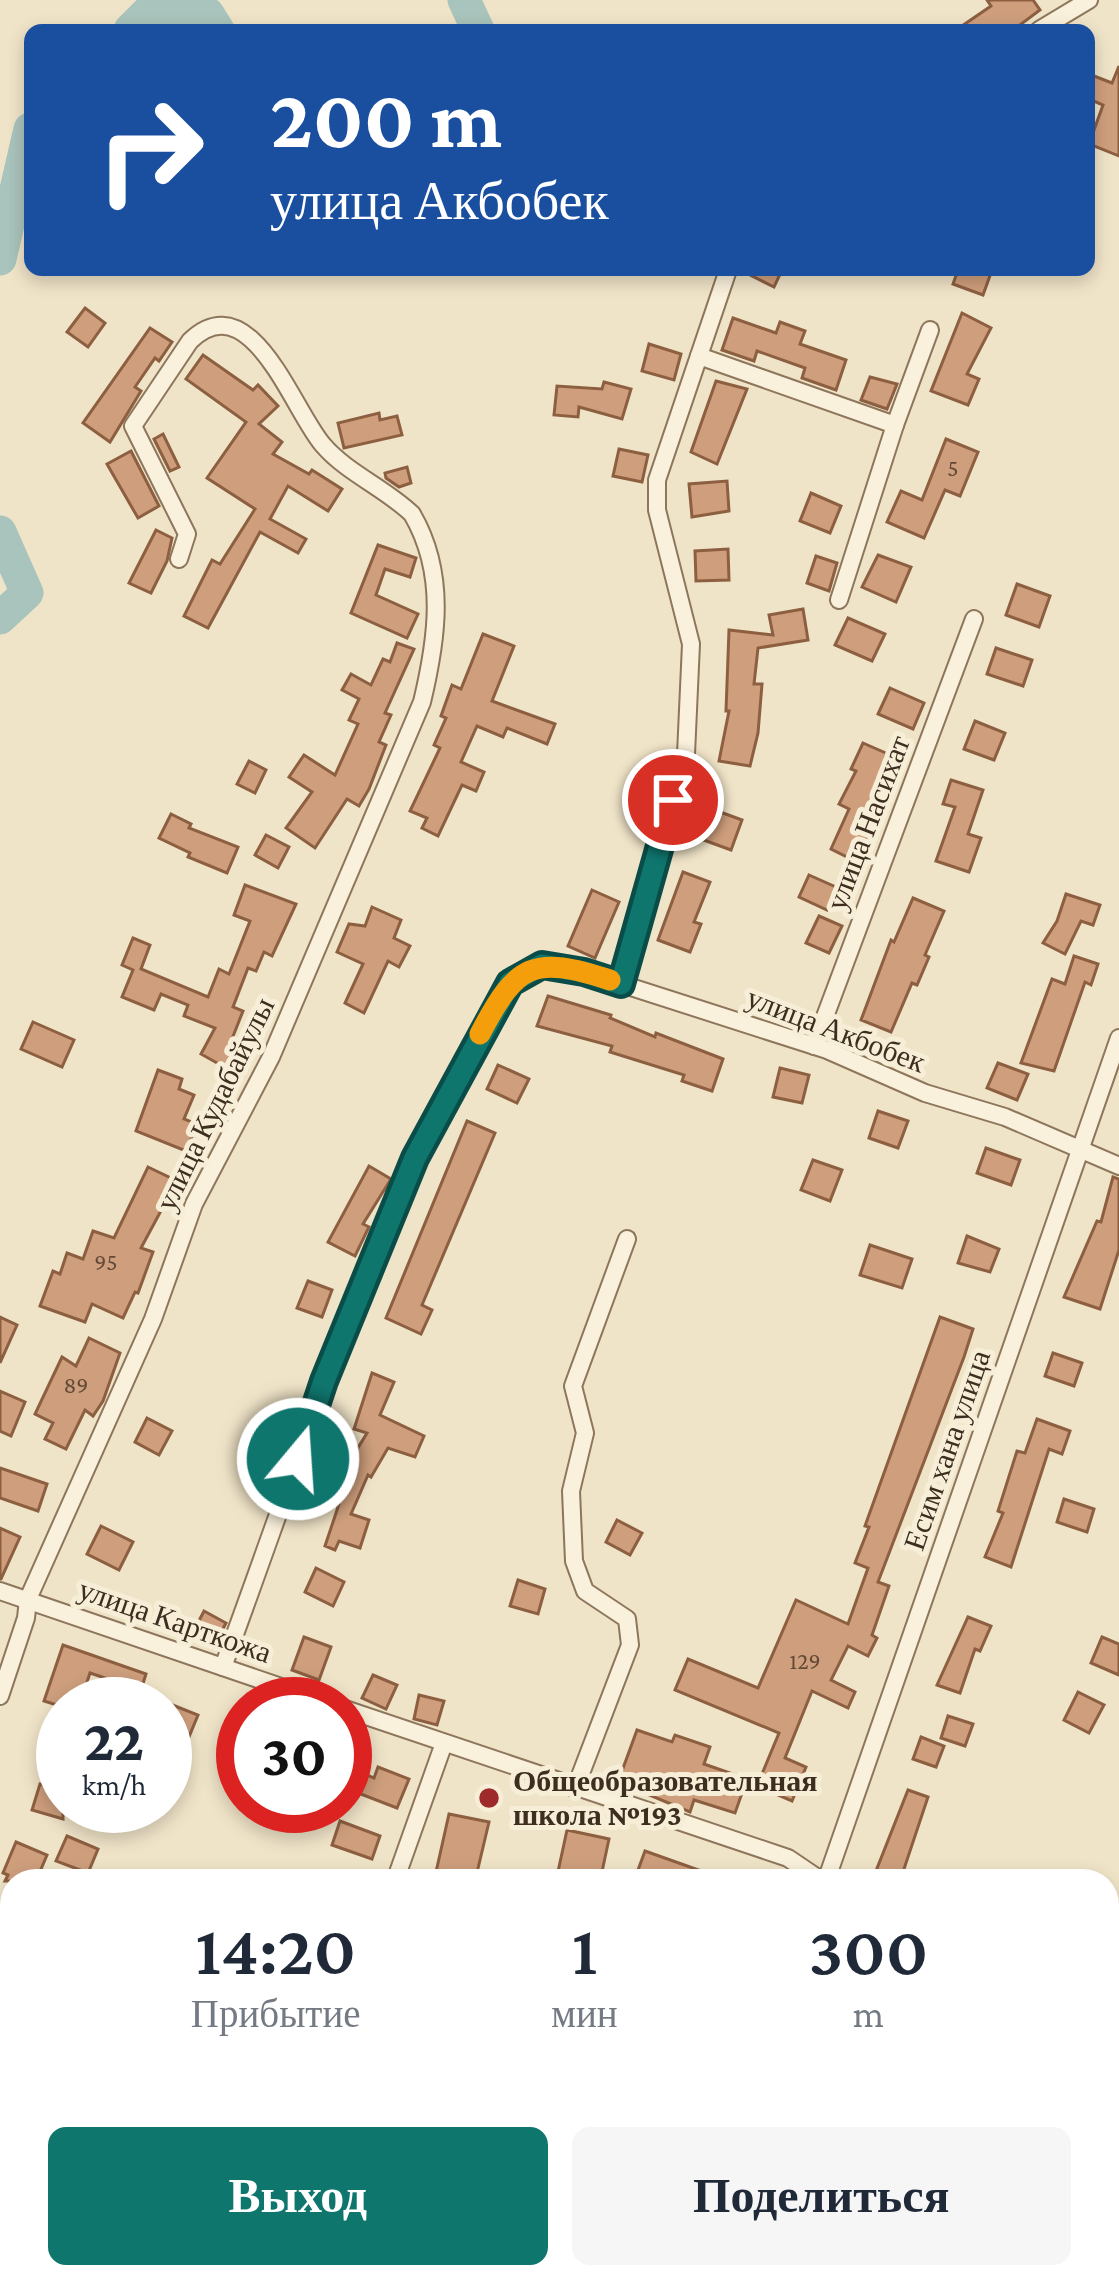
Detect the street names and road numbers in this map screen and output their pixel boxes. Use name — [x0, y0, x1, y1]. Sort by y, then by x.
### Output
street label: улица Насихат — [819, 731, 916, 915]
street label: улица Акбобек — [742, 980, 930, 1079]
street label: улица Кудабайулы — [149, 992, 280, 1216]
street label: Есим хана улица — [897, 1346, 996, 1554]
street label: улица Карткожа — [74, 1572, 276, 1669]

